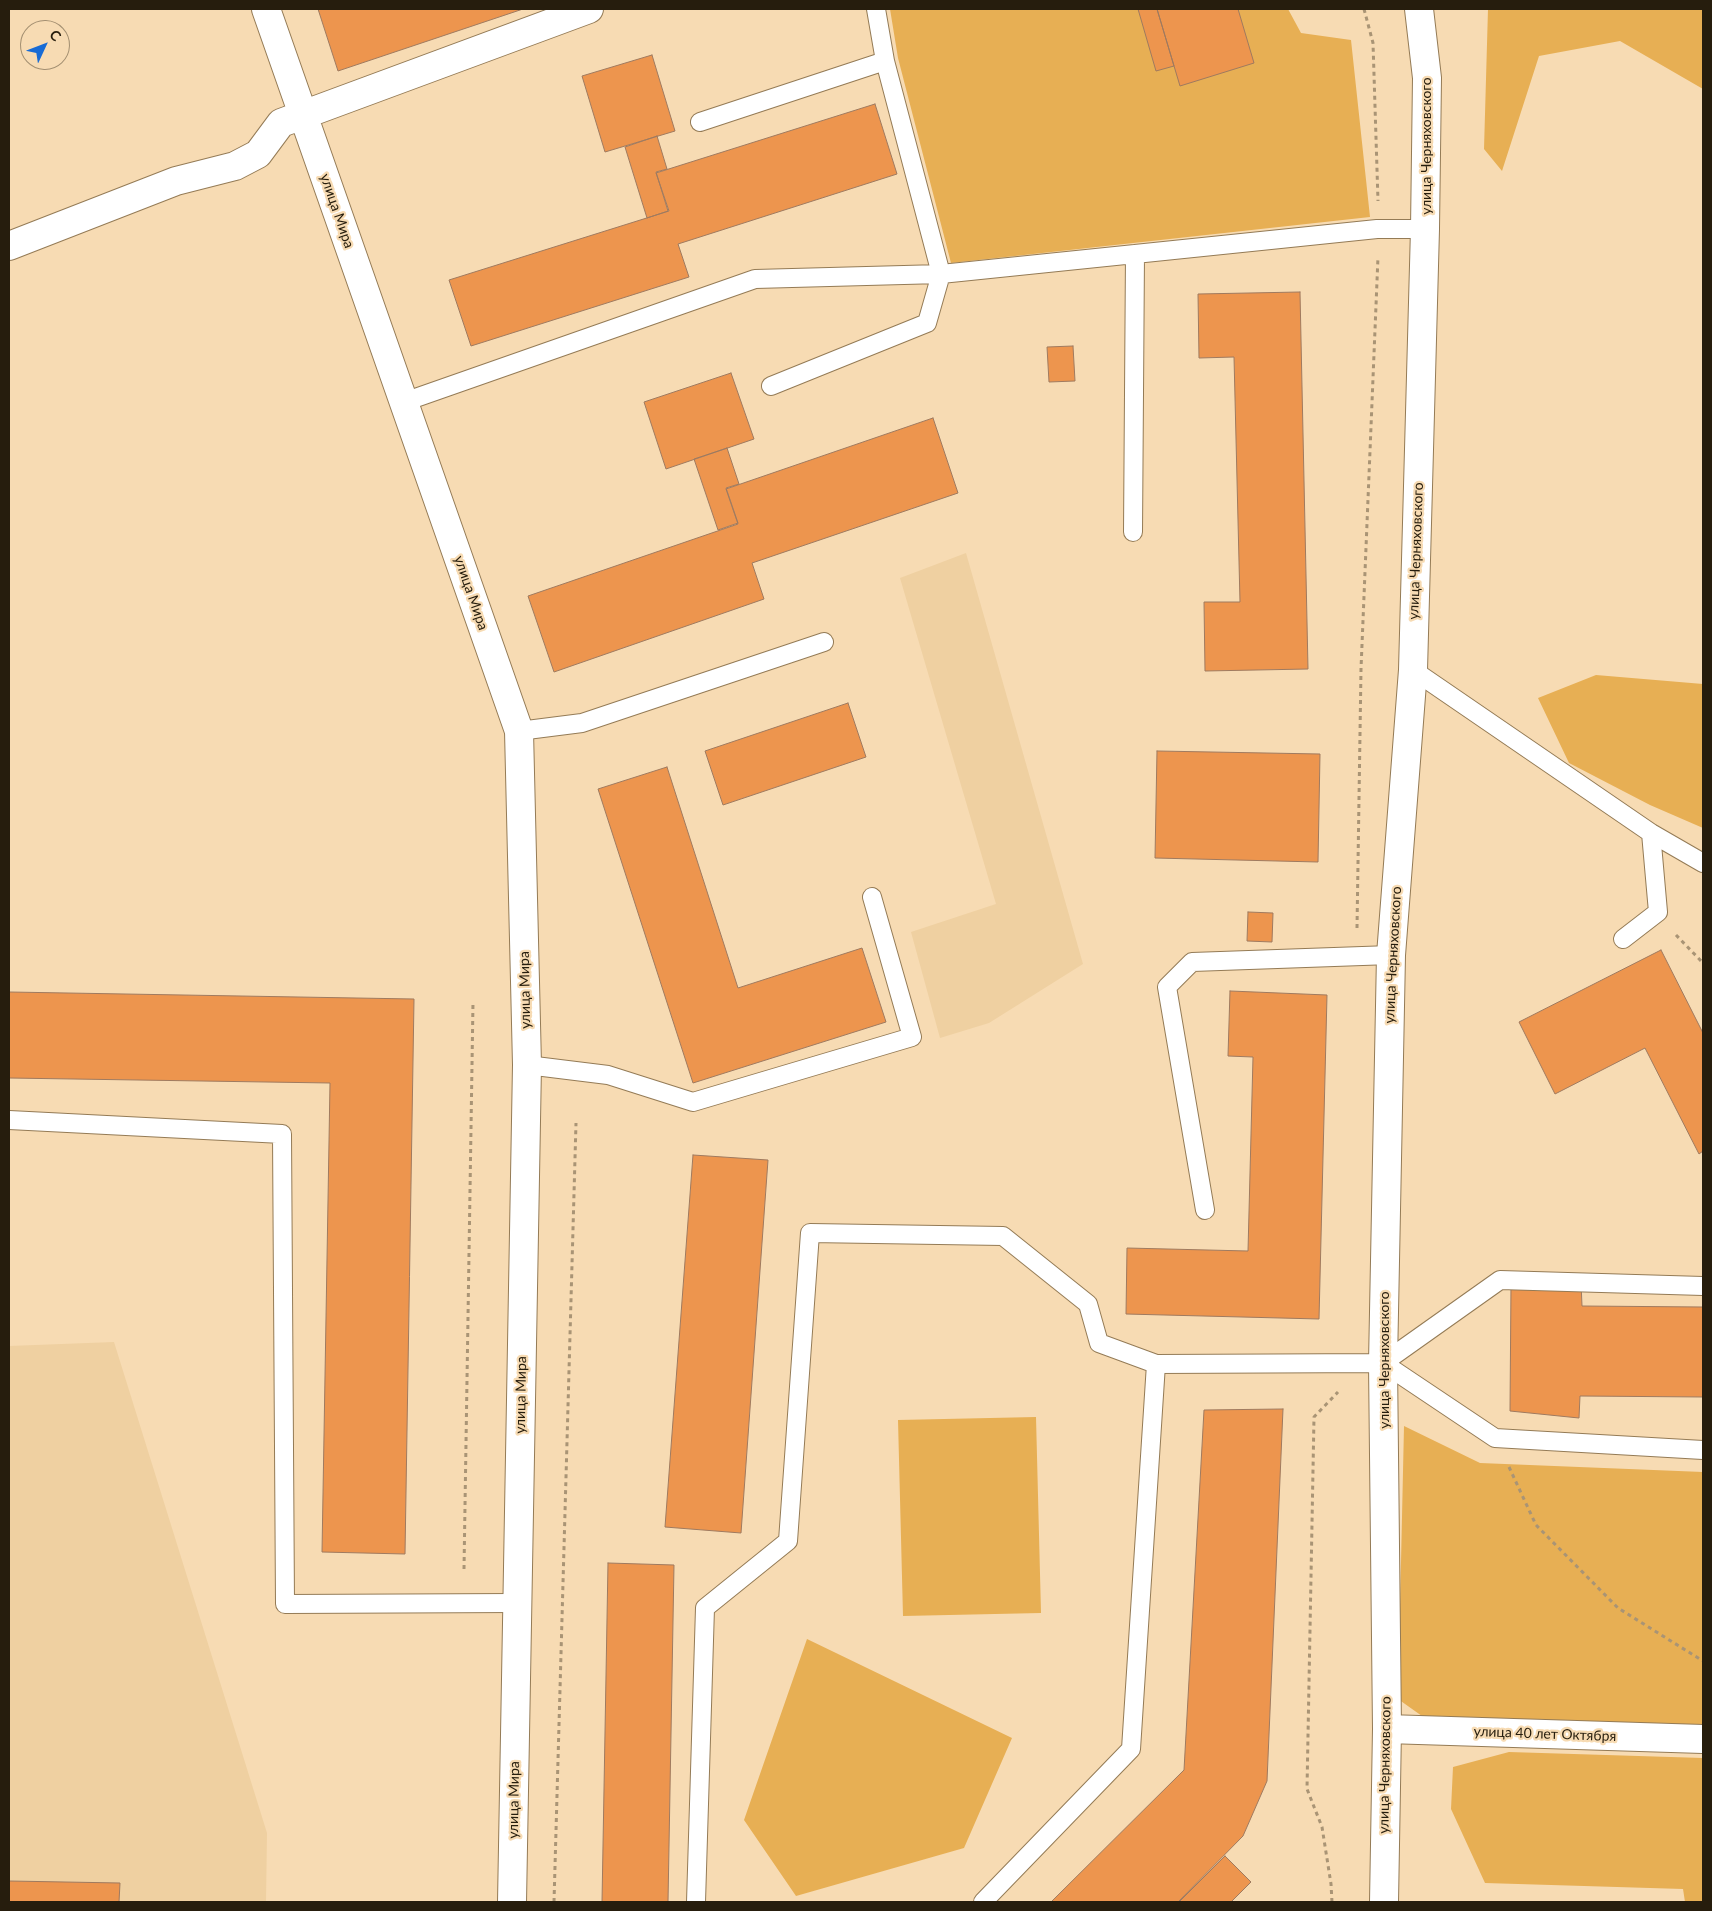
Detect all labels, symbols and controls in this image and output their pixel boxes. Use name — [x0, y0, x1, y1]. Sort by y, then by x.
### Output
north arrow — [20, 20, 70, 70]
text: С — [46, 26, 65, 44]
street label: улица Черняховского — [1418, 77, 1434, 215]
street label: улица Мира — [316, 172, 358, 250]
street label: улица Черняховского — [1405, 482, 1427, 620]
street label: улица Мира — [450, 554, 492, 632]
street label: улица Черняховского — [1381, 886, 1405, 1024]
street label: улица Мира — [516, 951, 534, 1029]
street label: улица Черняховского — [1376, 1291, 1392, 1429]
street label: улица Мира — [512, 1356, 530, 1434]
street label: улица Черняховского — [1375, 1696, 1395, 1834]
street label: улица 40 лет Октября — [1473, 1723, 1617, 1745]
street label: улица Мира — [505, 1761, 523, 1839]

